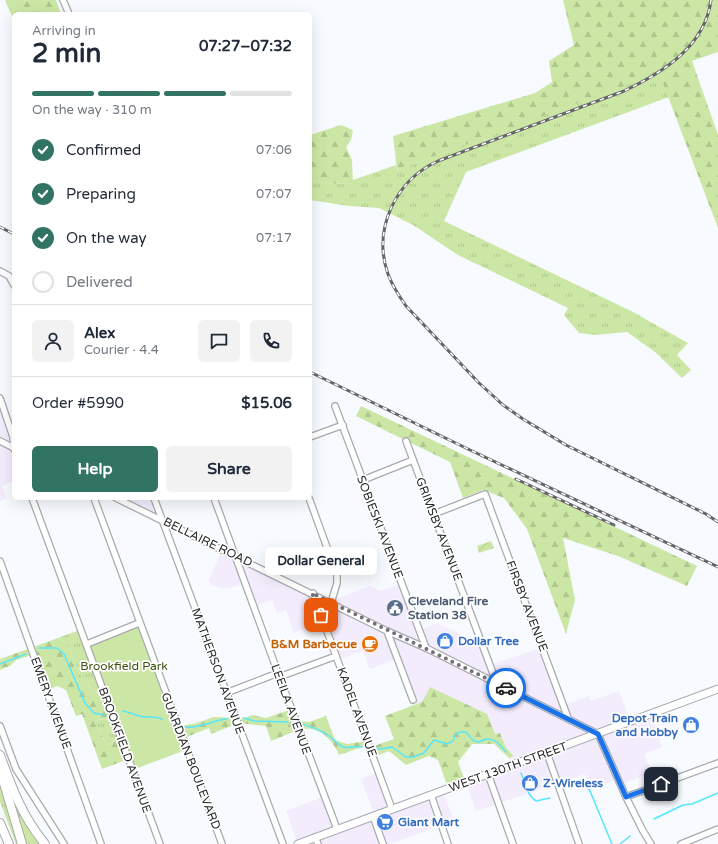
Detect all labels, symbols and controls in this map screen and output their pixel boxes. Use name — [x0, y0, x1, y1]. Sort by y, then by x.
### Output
text: Arriving in — [32, 23, 96, 39]
text: 07:27–07:32 — [199, 37, 292, 55]
text: 2 min — [32, 38, 101, 69]
text: On the way · 310 m — [32, 102, 152, 118]
icon: check — [32, 139, 54, 161]
text: Confirmed — [66, 141, 141, 159]
text: 07:06 — [256, 142, 292, 158]
icon: check — [32, 183, 54, 205]
text: Preparing — [66, 185, 136, 203]
text: 07:07 — [256, 186, 292, 202]
icon: check — [32, 227, 54, 249]
text: On the way — [66, 229, 146, 247]
text: 07:17 — [256, 230, 292, 246]
text: Delivered — [66, 273, 133, 291]
button: person — [32, 320, 74, 362]
button: chat — [198, 320, 240, 362]
button: phone — [250, 320, 292, 362]
text: Alex — [84, 324, 115, 342]
text: Courier · 4.4 — [84, 342, 159, 358]
text: Order #5990 — [32, 394, 124, 412]
text: $15.06 — [241, 394, 292, 412]
button: Help — [32, 446, 158, 492]
button: Share — [166, 446, 292, 492]
street label: SOBIESKI AVENUE — [354, 473, 406, 581]
street label: GRIMSBY AVENUE — [413, 475, 465, 583]
street label: BELLAIRE ROAD — [161, 514, 255, 570]
callout: Dollar General — [265, 547, 377, 575]
text: Dollar General — [277, 553, 365, 569]
street label: FIRSBY AVENUE — [503, 559, 551, 654]
place label: Cleveland Fire Station 38 — [408, 594, 488, 622]
pin — [304, 598, 338, 632]
public building icon: Cleveland Fire Station 38 — [385, 598, 405, 618]
icon: bag — [310, 604, 332, 626]
street label: MATHERSON AVENUE — [189, 606, 247, 736]
shop icon: Dollar Tree — [435, 631, 455, 651]
cafe icon: B&M Barbecue — [360, 634, 380, 654]
place label: Dollar Tree — [458, 634, 519, 648]
place label: B&M Barbecue — [271, 637, 357, 651]
street label: EMERY AVENUE — [28, 655, 74, 751]
park label: Brookfield Park — [80, 659, 168, 673]
street label: LEEILA AVENUE — [268, 662, 314, 756]
street label: KADEL AVENUE — [334, 665, 380, 759]
courier — [486, 668, 526, 708]
icon: car — [495, 677, 517, 699]
street label: BROOKFIELD AVENUE — [96, 685, 154, 815]
street label: GUARDIAN BOULEVARD — [158, 691, 224, 831]
place label: Depot Train and Hobby — [612, 711, 679, 740]
shop icon: Depot Train and Hobby — [681, 715, 701, 735]
street label: WEST 130TH STREET — [447, 739, 570, 795]
pin — [644, 767, 678, 801]
shop icon: Z-Wireless — [520, 773, 540, 793]
icon: home — [650, 773, 672, 795]
place label: Z-Wireless — [543, 776, 603, 790]
supermarket icon: Giant Mart — [375, 812, 395, 832]
place label: Giant Mart — [398, 815, 460, 829]

